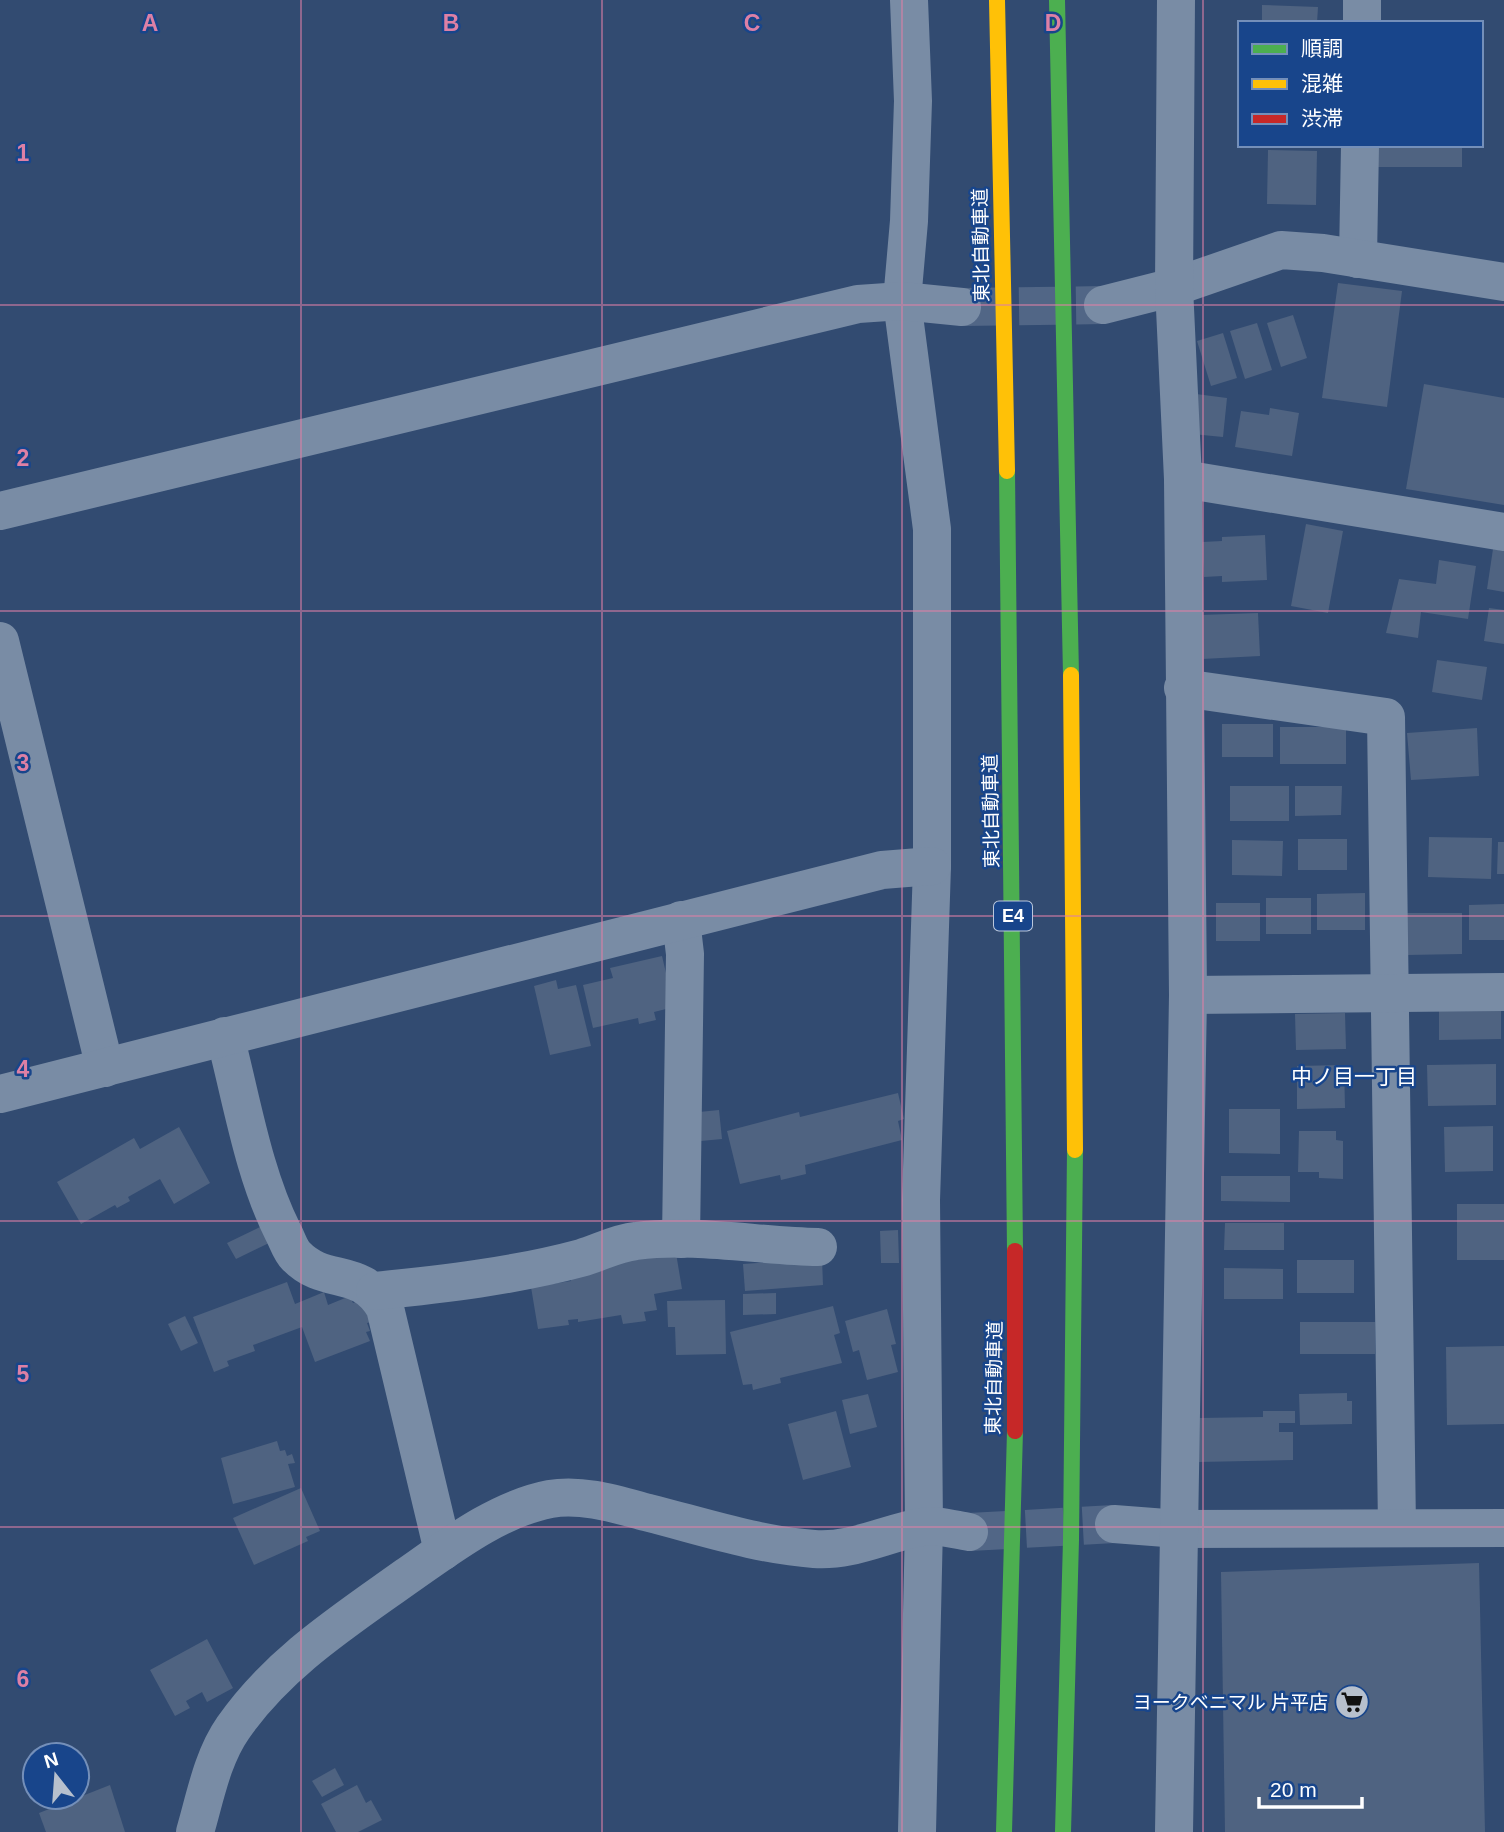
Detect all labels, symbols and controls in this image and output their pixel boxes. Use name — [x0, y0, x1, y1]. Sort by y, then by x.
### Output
text: A — [142, 10, 158, 36]
text: B — [443, 10, 459, 36]
text: C — [744, 10, 760, 36]
text: D — [1045, 10, 1061, 36]
legend — [1238, 21, 1483, 147]
text: 順調 — [1301, 37, 1343, 60]
text: 混雑 — [1301, 72, 1343, 95]
text: 渋滞 — [1301, 107, 1343, 130]
text: 1 — [17, 140, 30, 166]
street label: 東北自動車道 — [970, 188, 992, 302]
text: 2 — [17, 445, 29, 471]
text: 3 — [17, 750, 29, 776]
street label: 東北自動車道 — [980, 754, 1002, 868]
road number: E4 — [994, 902, 1032, 931]
text: 4 — [17, 1056, 30, 1082]
district label: 中ノ目一丁目 — [1291, 1065, 1417, 1088]
street label: 東北自動車道 — [983, 1321, 1005, 1435]
text: 5 — [17, 1361, 30, 1387]
text: 6 — [17, 1666, 29, 1692]
supermarket icon: ヨークベニマル 片平店 — [1333, 1683, 1371, 1721]
place label: ヨークベニマル 片平店 — [1133, 1692, 1328, 1713]
north arrow — [21, 1741, 91, 1811]
text: N — [42, 1748, 61, 1772]
scale bar — [1259, 1766, 1362, 1810]
text: 20 m — [1270, 1778, 1317, 1801]

